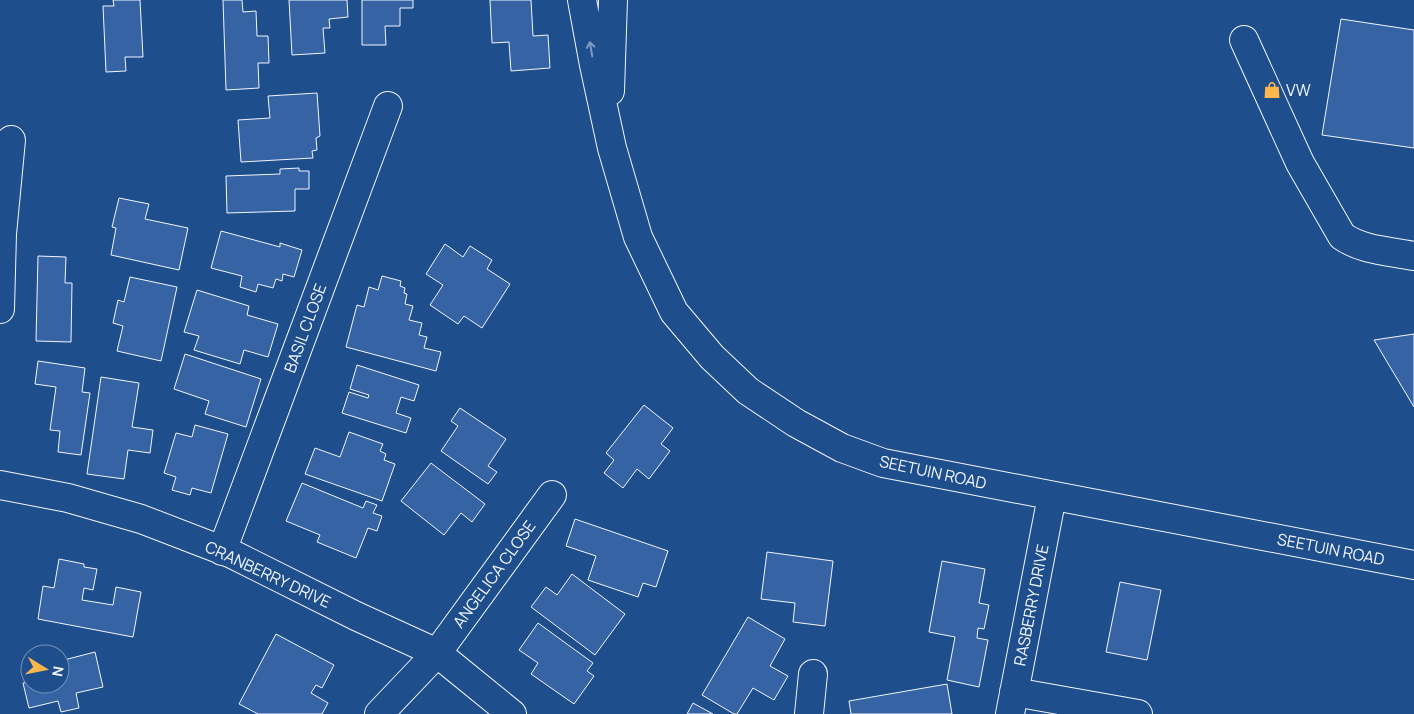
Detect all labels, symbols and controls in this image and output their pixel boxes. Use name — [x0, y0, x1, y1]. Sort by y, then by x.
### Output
one-way arrow — [585, 41, 595, 57]
place label: VW — [1286, 79, 1311, 101]
shop icon: VW — [1262, 80, 1282, 100]
street label: BASIL CLOSE — [279, 280, 331, 376]
street label: SEETUIN ROAD — [877, 450, 989, 494]
street label: ANGELICA CLOSE — [448, 516, 540, 632]
street label: SEETUIN ROAD — [1275, 528, 1387, 570]
street label: CRANBERRY DRIVE — [202, 535, 334, 613]
street label: RASBERRY DRIVE — [1008, 542, 1054, 668]
north arrow — [20, 644, 70, 694]
text: N — [48, 665, 69, 678]

